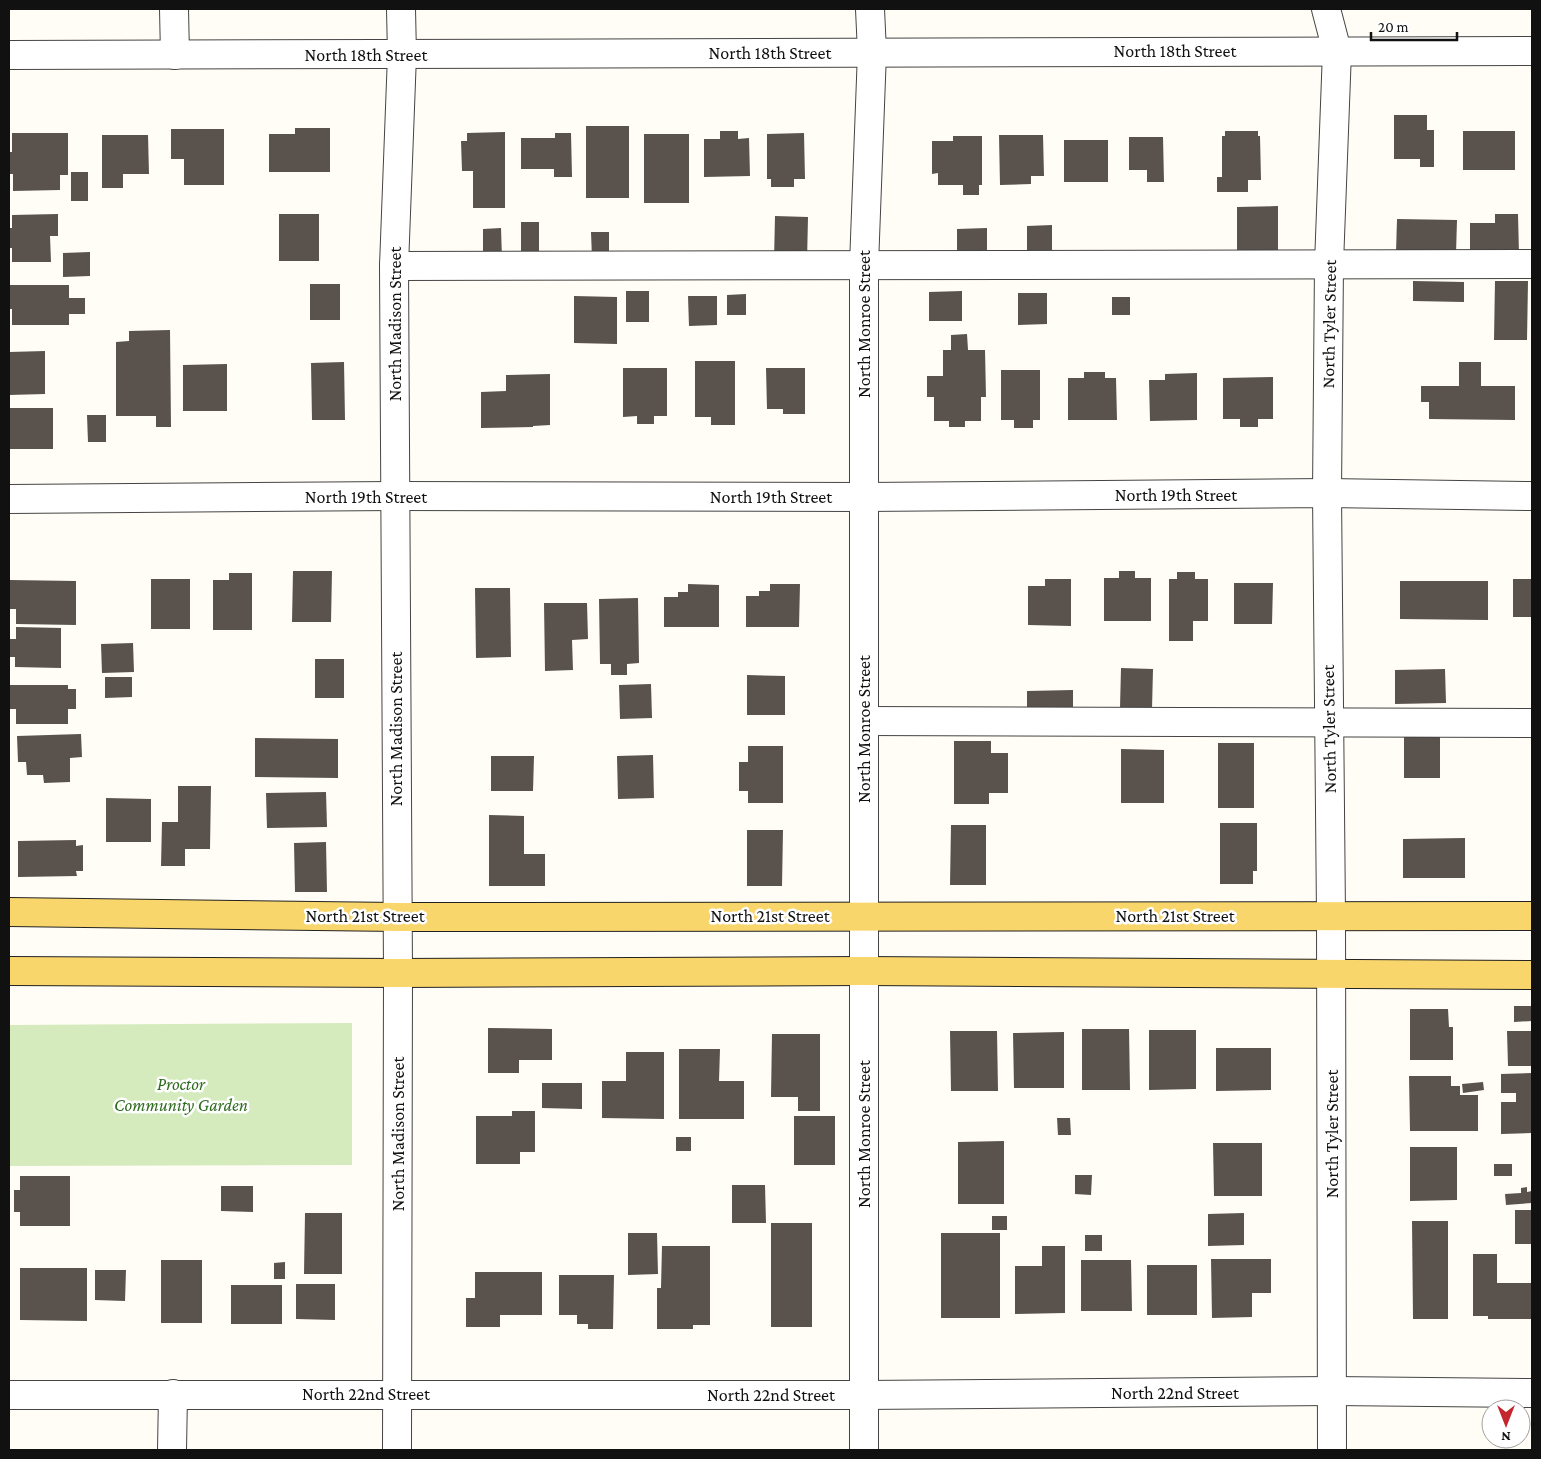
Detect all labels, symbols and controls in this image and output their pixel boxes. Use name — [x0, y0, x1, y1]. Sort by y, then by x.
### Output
scale bar — [1371, 10, 1457, 42]
text: 20 m — [1378, 19, 1409, 35]
street label: North 18th Street — [1114, 41, 1237, 61]
street label: North 18th Street — [709, 43, 832, 63]
street label: North 18th Street — [305, 45, 428, 65]
street label: North Madison Street — [385, 246, 405, 401]
street label: North Monroe Street — [854, 249, 874, 398]
street label: North Tyler Street — [1318, 258, 1340, 389]
street label: North 19th Street — [1115, 485, 1238, 505]
street label: North 19th Street — [305, 487, 428, 507]
street label: North 19th Street — [710, 487, 833, 507]
street label: North Madison Street — [386, 651, 406, 806]
street label: North Monroe Street — [854, 654, 874, 803]
street label: North Tyler Street — [1318, 663, 1340, 794]
street label: North 21st Street — [305, 906, 426, 926]
street label: North 21st Street — [710, 906, 831, 926]
street label: North 21st Street — [1115, 906, 1236, 926]
street label: North Madison Street — [388, 1056, 408, 1211]
street label: North Monroe Street — [854, 1059, 874, 1208]
street label: North Tyler Street — [1322, 1069, 1342, 1198]
park label: Proctor Community Garden — [114, 1074, 248, 1115]
street label: North 22nd Street — [1111, 1383, 1240, 1403]
street label: North 22nd Street — [302, 1384, 431, 1404]
street label: North 22nd Street — [707, 1385, 836, 1405]
north arrow — [1481, 1399, 1531, 1449]
text: N — [1501, 1429, 1511, 1445]

